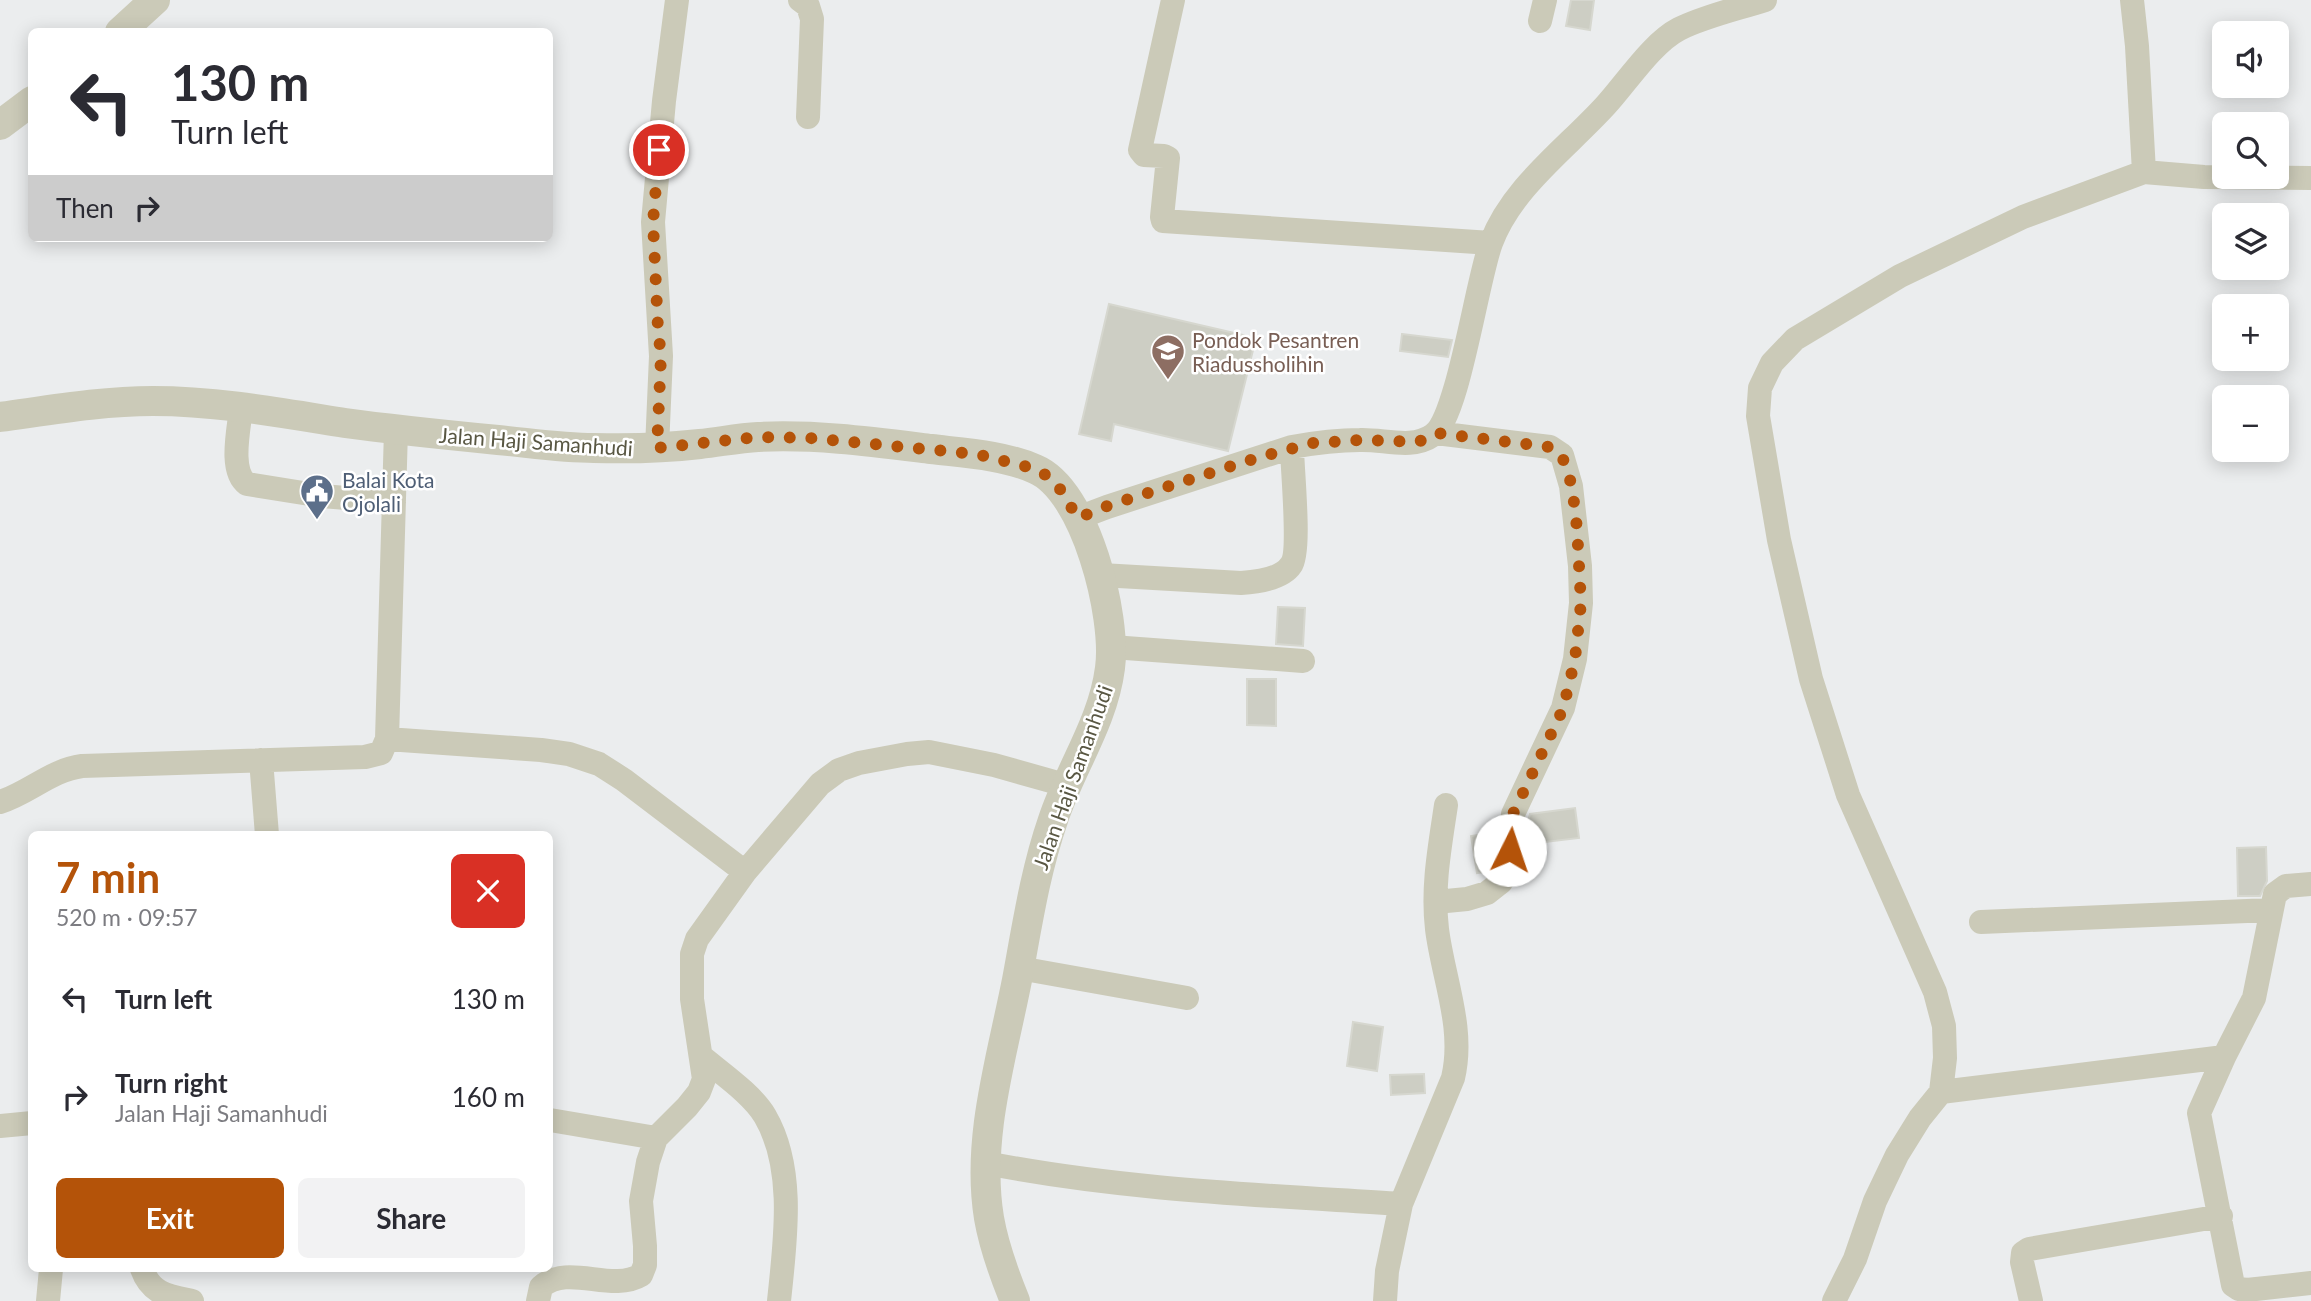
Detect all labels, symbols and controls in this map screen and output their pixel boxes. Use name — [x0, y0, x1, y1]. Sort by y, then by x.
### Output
map controls — [2212, 21, 2289, 462]
button: sound — [2212, 21, 2289, 98]
text: 130 m — [171, 53, 309, 111]
icon: left — [56, 56, 147, 147]
text: Turn left — [171, 112, 288, 151]
button: search — [2212, 112, 2289, 189]
pin — [629, 120, 689, 180]
icon: arrive — [640, 131, 678, 169]
icon: right — [128, 189, 166, 227]
text: Then — [56, 192, 114, 224]
button: layers — [2212, 203, 2289, 280]
button: + — [2212, 294, 2289, 371]
place label: Pondok Pesantren Riadussholihin — [1192, 327, 1359, 376]
school or university icon: Pondok Pesantren Riadussholihin — [1149, 332, 1187, 381]
button: − — [2212, 385, 2289, 462]
street label: Jalan Haji Samanhudi — [438, 422, 634, 460]
place label: Balai Kota Ojolali — [342, 467, 434, 516]
public building icon: Balai Kota Ojolali — [298, 472, 336, 521]
street label: Jalan Haji Samanhudi — [1027, 681, 1117, 873]
position arrow — [1473, 813, 1547, 887]
text: 7 min — [56, 852, 160, 902]
button: close — [451, 854, 525, 928]
text: 520 m · 09:57 — [56, 903, 198, 931]
icon: left — [56, 980, 94, 1018]
text: Turn left — [115, 983, 212, 1015]
text: 130 m — [452, 983, 525, 1015]
text: Turn right — [115, 1067, 228, 1099]
icon: right — [56, 1078, 94, 1116]
text: 160 m — [452, 1081, 525, 1113]
text: Jalan Haji Samanhudi — [115, 1099, 328, 1127]
button: Exit — [56, 1178, 284, 1258]
button: Share — [298, 1178, 525, 1258]

